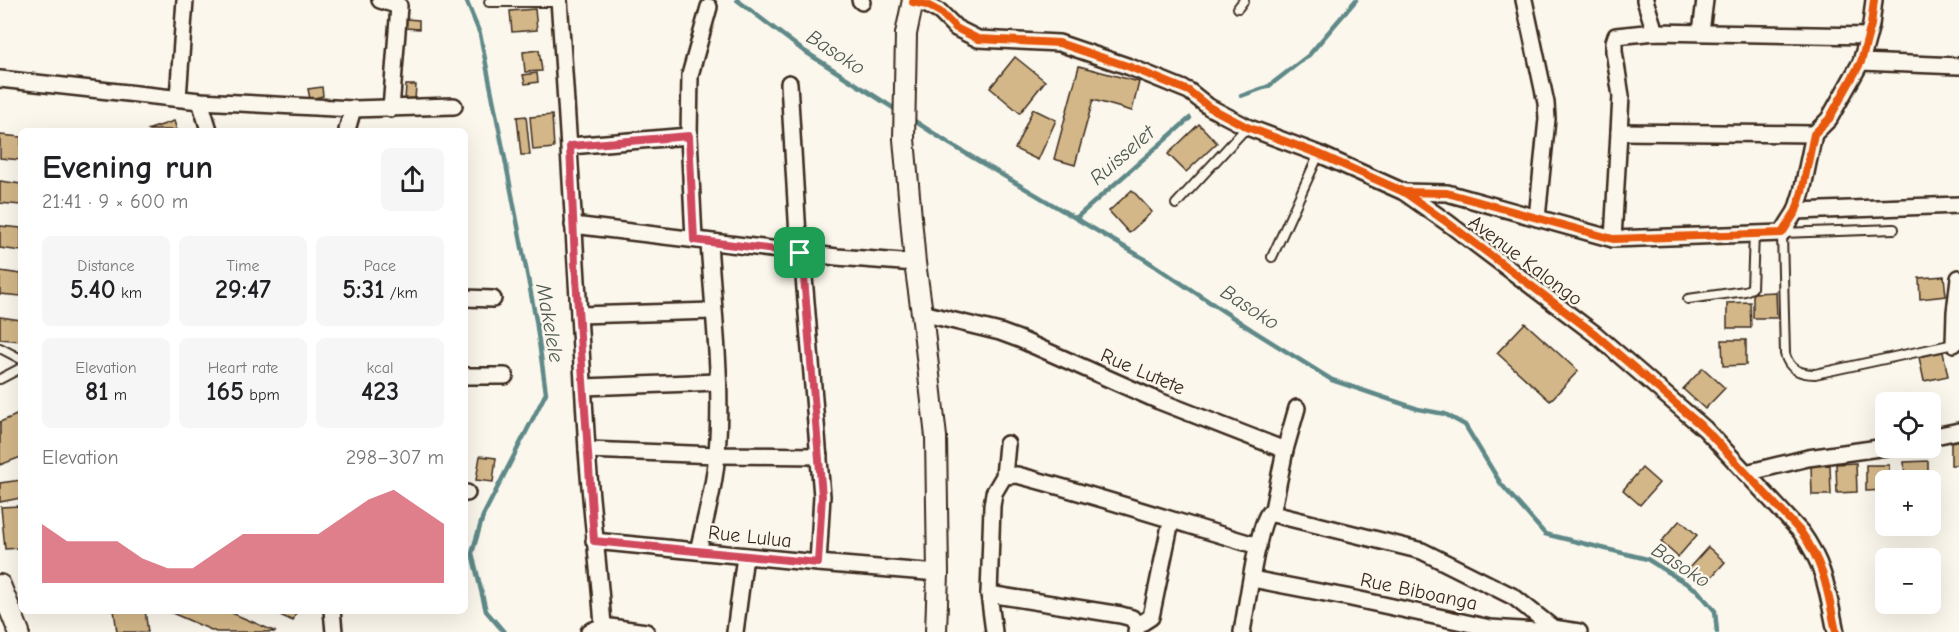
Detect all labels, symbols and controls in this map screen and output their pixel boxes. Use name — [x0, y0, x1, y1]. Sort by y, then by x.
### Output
water label: Basoko — [802, 24, 870, 80]
water label: Ruisselet — [1085, 119, 1160, 190]
text: Evening run — [42, 148, 213, 186]
button: share — [381, 148, 444, 211]
text: 21:41 · 9 × 600 m — [42, 190, 188, 213]
street label: Avenue Kalongo — [1464, 210, 1587, 311]
pin — [774, 227, 825, 278]
icon: arrive — [783, 236, 816, 269]
text: Distance — [77, 257, 135, 275]
text: Time — [226, 257, 260, 275]
text: Pace — [364, 257, 396, 275]
text: 5.40 — [70, 275, 116, 305]
text: 29:47 — [215, 275, 271, 305]
text: 5:31 — [342, 275, 384, 305]
water label: Basoko — [1216, 279, 1284, 335]
water label: Makelele — [531, 281, 569, 365]
text: km — [116, 284, 142, 302]
text: /km — [384, 284, 418, 302]
street label: Rue Lutete — [1097, 343, 1188, 399]
text: Elevation — [75, 359, 137, 377]
text: Heart rate — [208, 359, 278, 377]
text: kcal — [367, 359, 393, 377]
text: 81 — [85, 377, 108, 407]
text: 165 — [206, 377, 244, 407]
text: 423 — [361, 377, 399, 407]
text: m — [108, 386, 127, 404]
text: bpm — [244, 386, 280, 404]
map controls — [1875, 392, 1941, 614]
button: locate — [1875, 392, 1941, 458]
text: Elevation — [42, 446, 119, 469]
text: 298–307 m — [346, 446, 444, 469]
button: + — [1875, 470, 1941, 536]
street label: Rue Lulua — [707, 521, 793, 552]
water label: Basoko — [1647, 537, 1715, 593]
button: − — [1875, 548, 1941, 614]
street label: Rue Biboanga — [1358, 568, 1480, 615]

